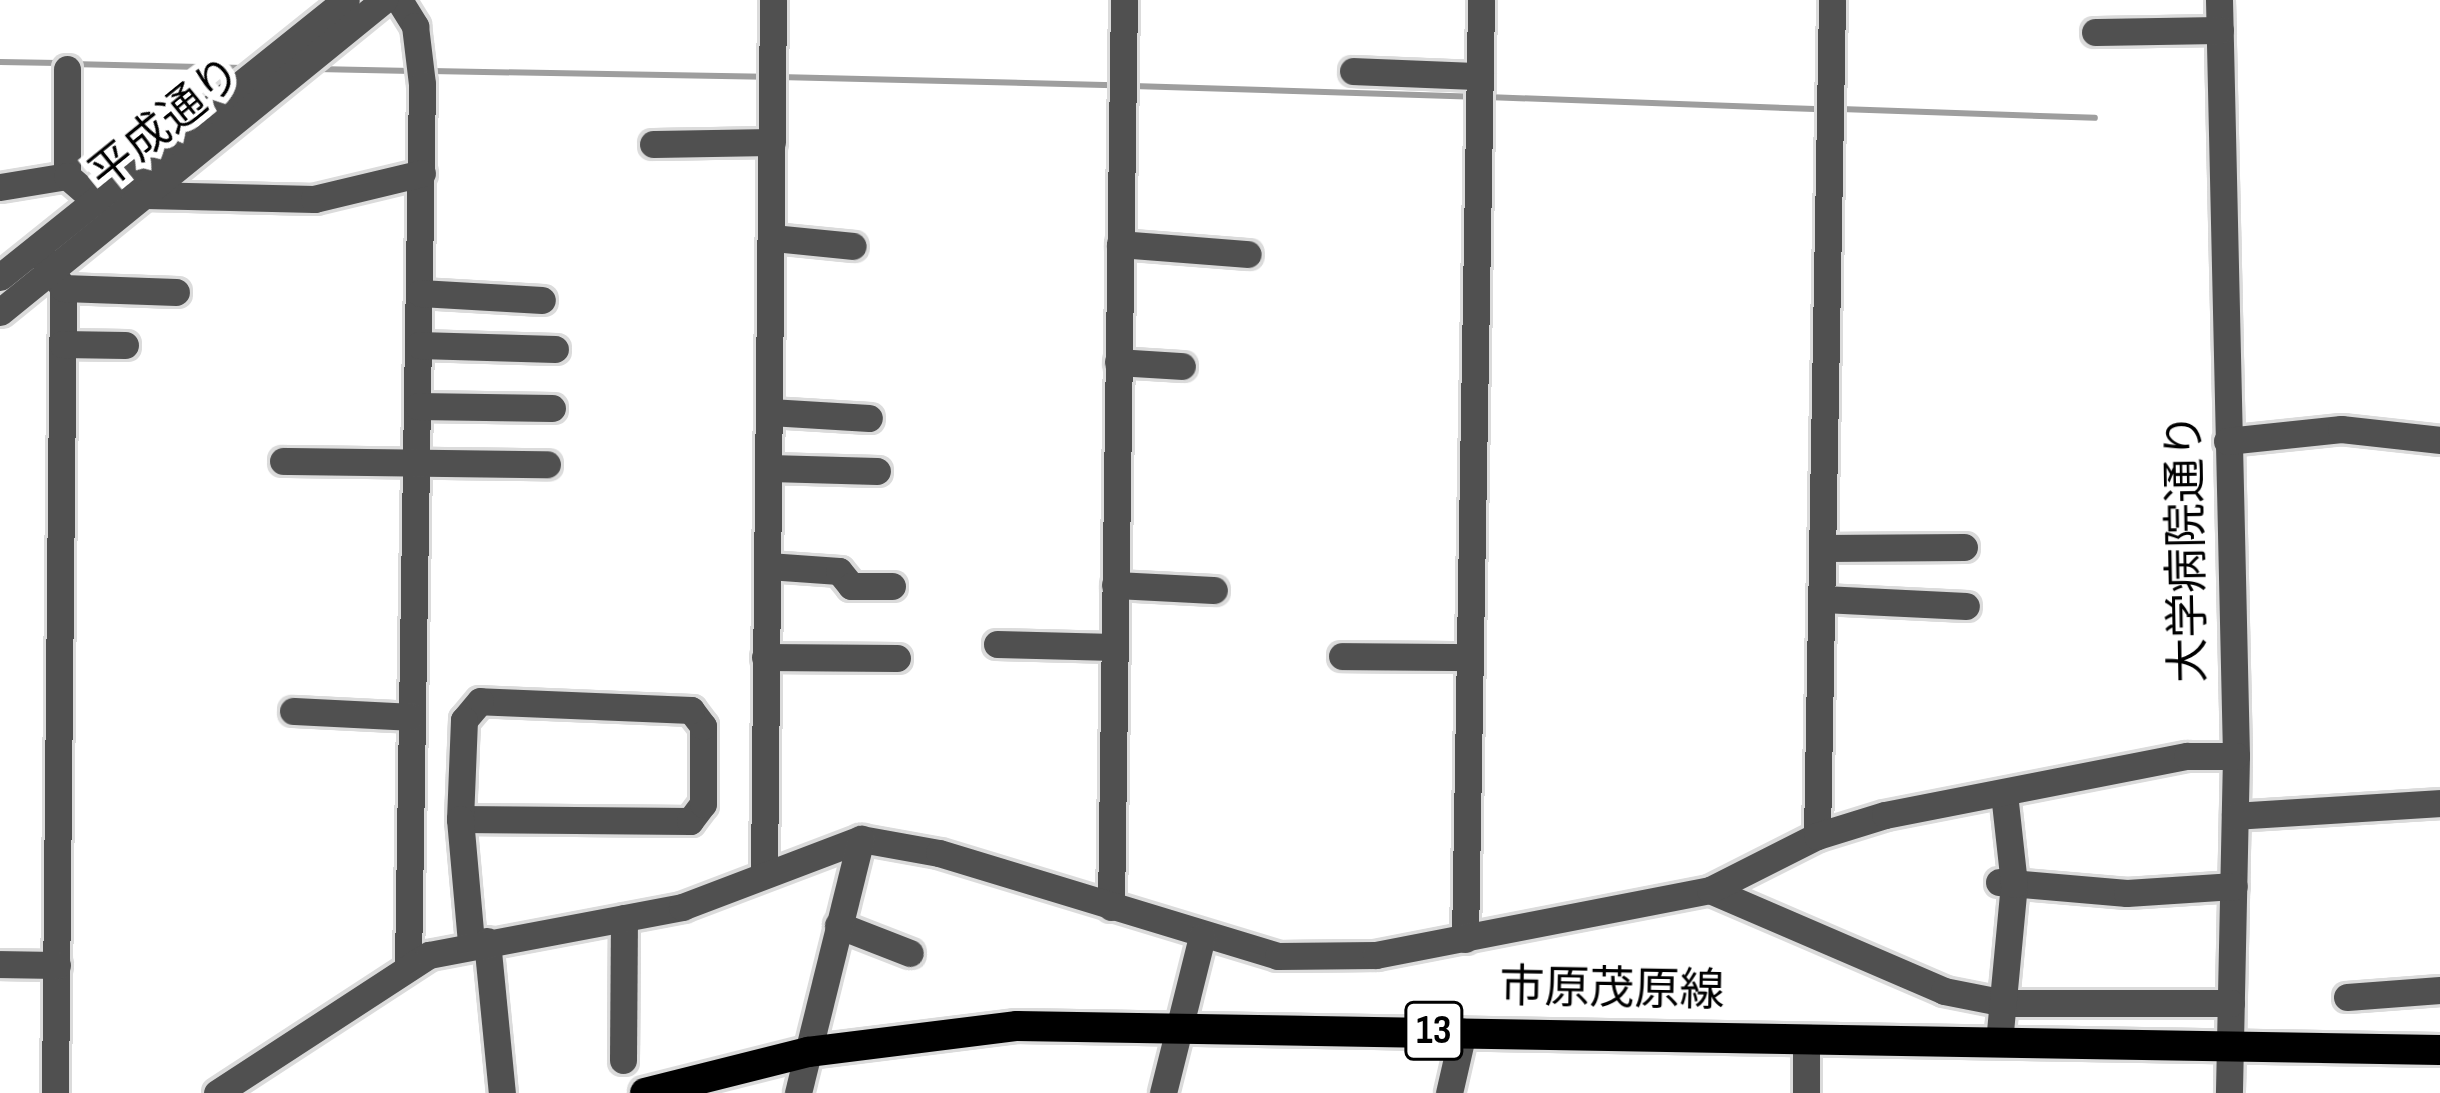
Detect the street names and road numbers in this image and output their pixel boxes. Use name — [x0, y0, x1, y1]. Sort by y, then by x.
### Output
street label: 平成通り — [79, 46, 253, 202]
street label: 大学病院通り — [2159, 413, 2217, 683]
street label: 市原茂原線 — [1499, 961, 1725, 1019]
road number: 13 — [1404, 995, 1464, 1067]

